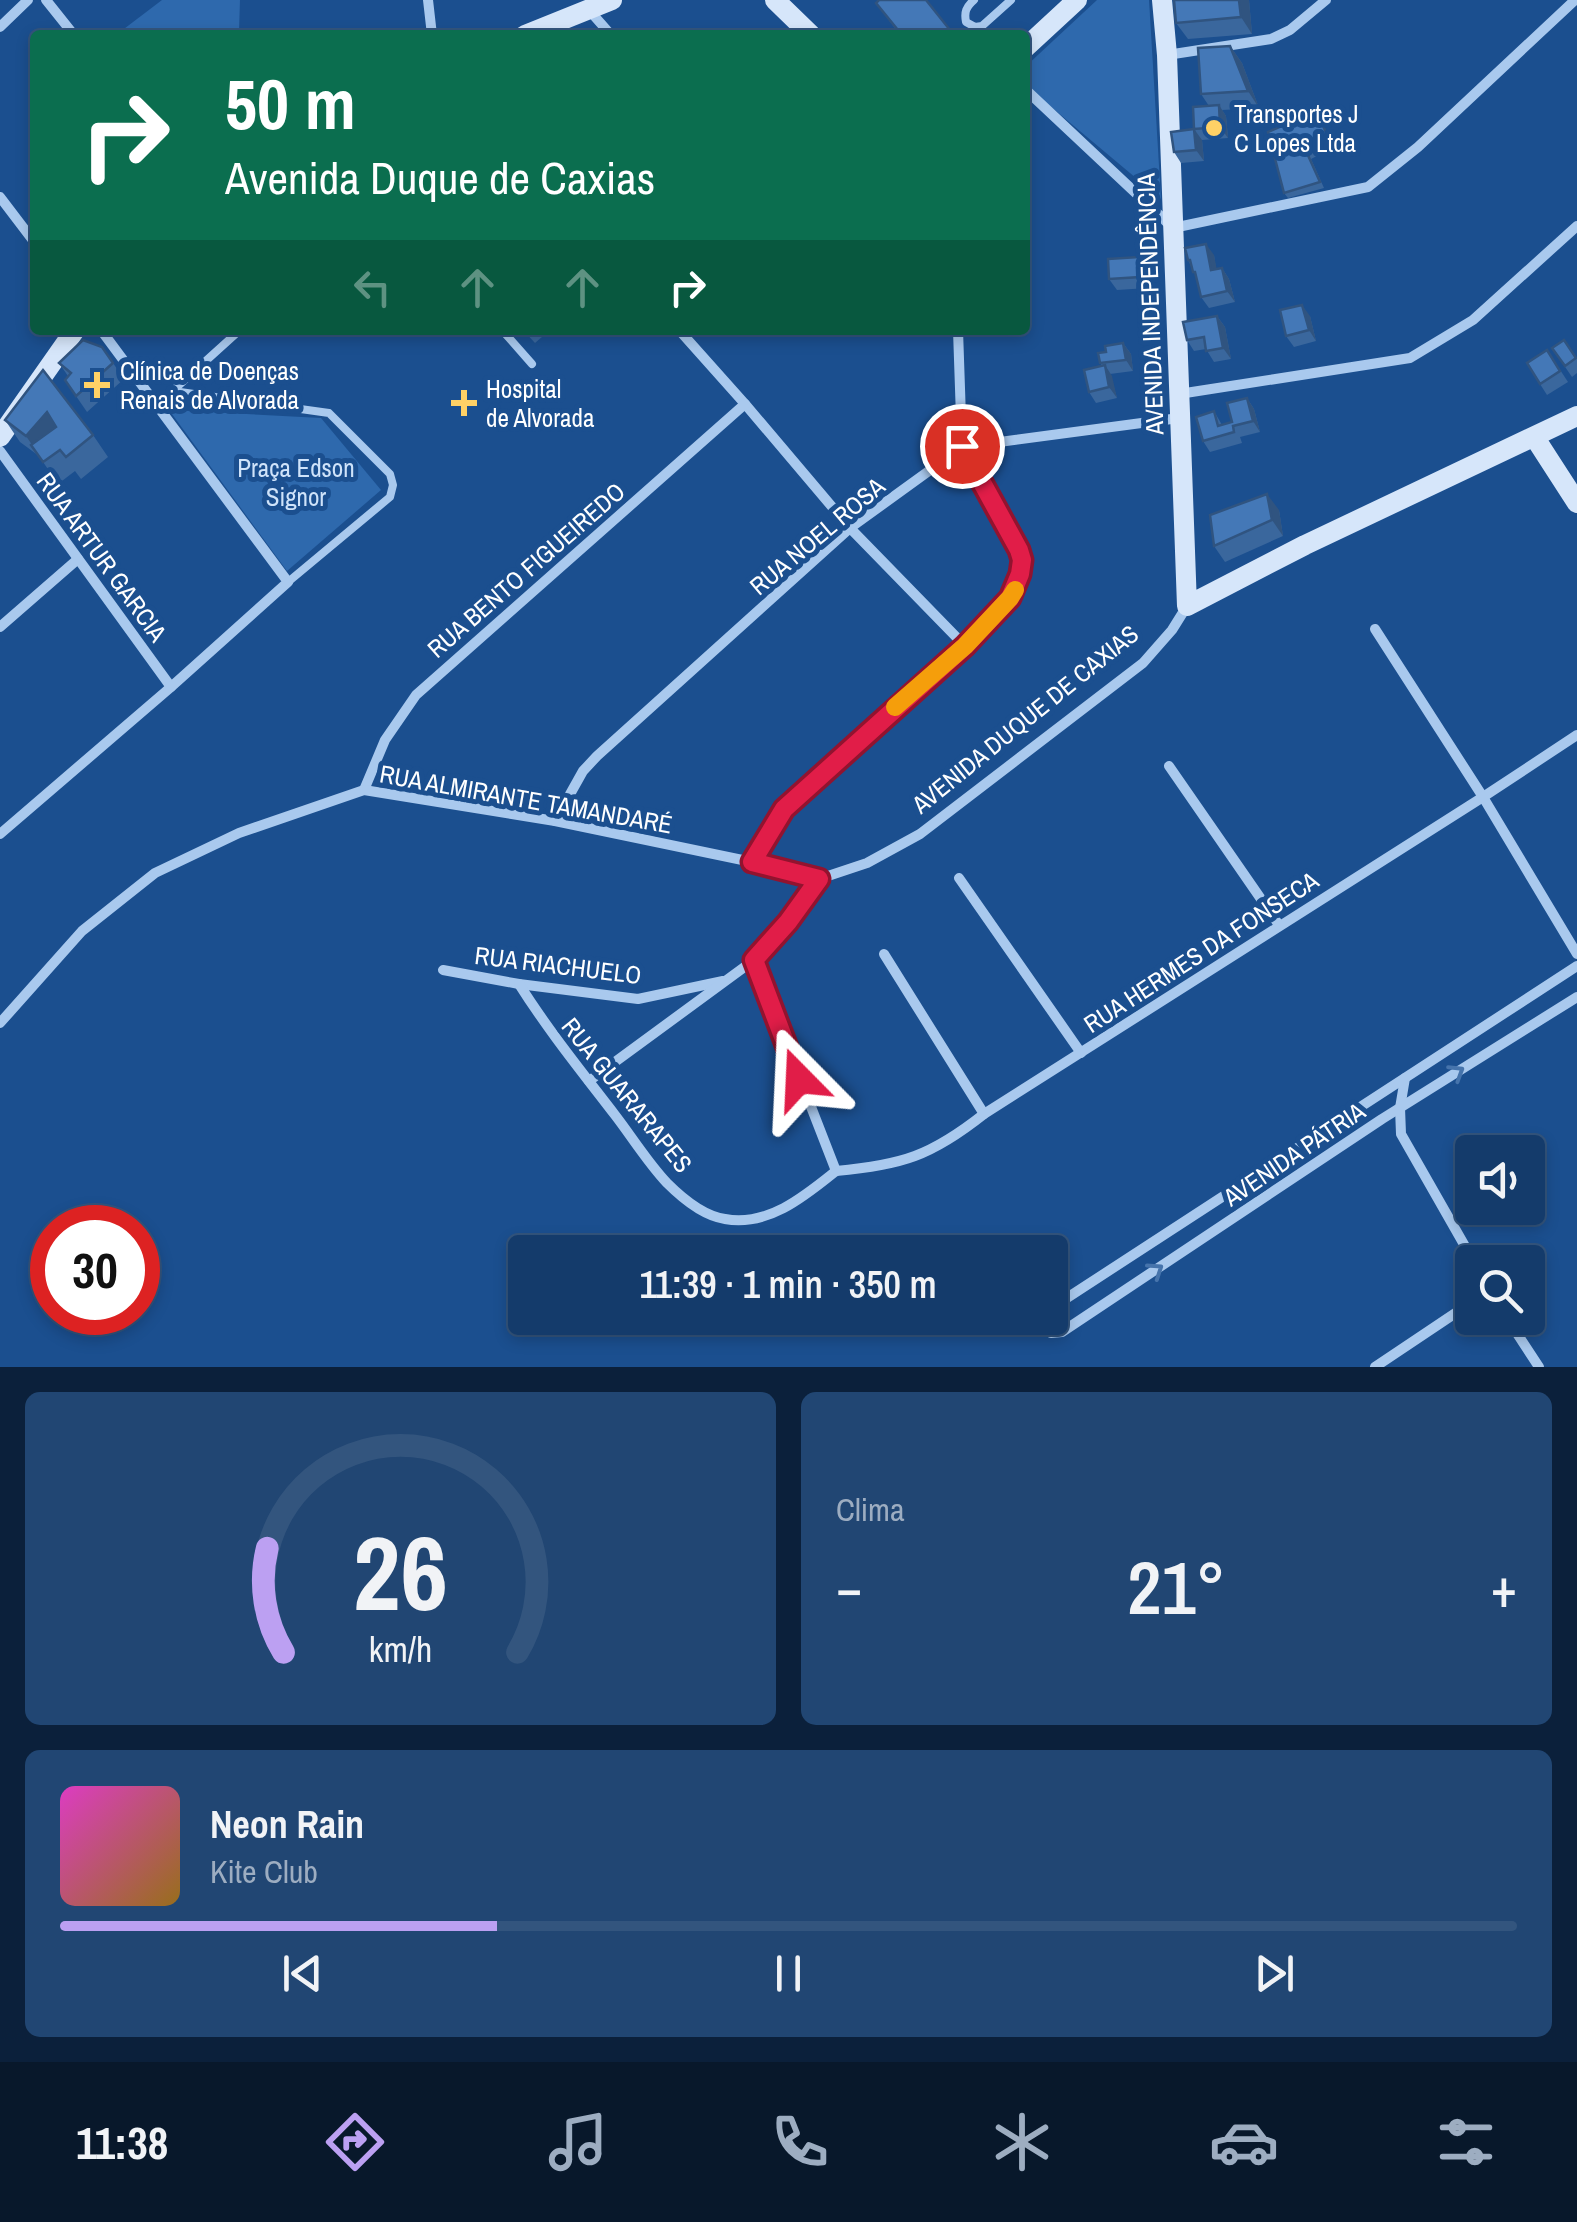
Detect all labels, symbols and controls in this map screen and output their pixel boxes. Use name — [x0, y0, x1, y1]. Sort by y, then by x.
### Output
text: 50 m — [225, 57, 356, 151]
icon: right — [60, 70, 190, 200]
place label: Transportes J C Lopes Ltda — [1234, 97, 1359, 160]
marker: Transportes J C Lopes Ltda — [1203, 117, 1225, 139]
text: Avenida Duque de Caxias — [225, 147, 655, 208]
street label: AVENIDA INDEPENDÊNCIA — [1128, 172, 1172, 436]
icon: left — [345, 260, 400, 315]
icon: ahead — [450, 260, 505, 315]
icon: ahead — [555, 260, 610, 315]
icon: right — [660, 260, 715, 315]
place label: Clínica de Doenças Renais de Alvorada — [120, 354, 300, 417]
marker: Clínica de Doenças Renais de Alvorada — [84, 372, 110, 398]
place label: Hospital de Alvorada — [486, 372, 595, 435]
marker: Hospital de Alvorada — [451, 390, 477, 416]
pin — [920, 404, 1005, 489]
icon: arrive — [935, 419, 990, 474]
park label: Praça Edson Signor — [237, 451, 355, 514]
street label: RUA ARTUR GARCIA — [29, 466, 175, 649]
street label: RUA NOEL ROSA — [742, 469, 892, 603]
street label: RUA BENTO FIGUEIREDO — [420, 475, 632, 665]
street label: AVENIDA DUQUE DE CAXIAS — [904, 617, 1145, 822]
street label: RUA ALMIRANTE TAMANDARÉ — [377, 757, 675, 841]
street label: RUA HERMES DA FONSECA — [1077, 863, 1325, 1041]
street label: RUA RIACHUELO — [473, 938, 643, 992]
street label: RUA GUARARAPES — [554, 1010, 700, 1180]
position arrow — [747, 1027, 851, 1131]
one-way arrow — [1446, 1066, 1464, 1085]
street label: AVENIDA PÁTRIA — [1216, 1094, 1372, 1215]
map controls — [1455, 1135, 1545, 1335]
button: sound — [1455, 1135, 1545, 1225]
speed limit sign: 30 — [30, 1205, 160, 1335]
button: search — [1455, 1245, 1545, 1335]
text: 11:39 · 1 min · 350 m — [639, 1259, 937, 1310]
one-way arrow — [1145, 1263, 1163, 1282]
text: Clima — [836, 1488, 905, 1531]
text: 26 — [353, 1502, 448, 1642]
text: 21° — [1127, 1536, 1226, 1637]
text: − — [836, 1550, 862, 1624]
text: + — [1491, 1550, 1517, 1624]
text: km/h — [369, 1625, 432, 1673]
text: Neon Rain — [210, 1799, 364, 1850]
text: Kite Club — [210, 1850, 318, 1893]
icon: previous — [275, 1946, 330, 2001]
icon: pause — [761, 1946, 816, 2001]
icon: next — [1247, 1946, 1302, 2001]
icon: directions — [320, 2107, 390, 2177]
icon: music — [543, 2107, 613, 2177]
icon: phone — [765, 2107, 835, 2177]
icon: climate — [987, 2107, 1057, 2177]
icon: car — [1209, 2107, 1279, 2177]
icon: filters — [1431, 2107, 1501, 2177]
text: 11:38 — [76, 2112, 168, 2173]

